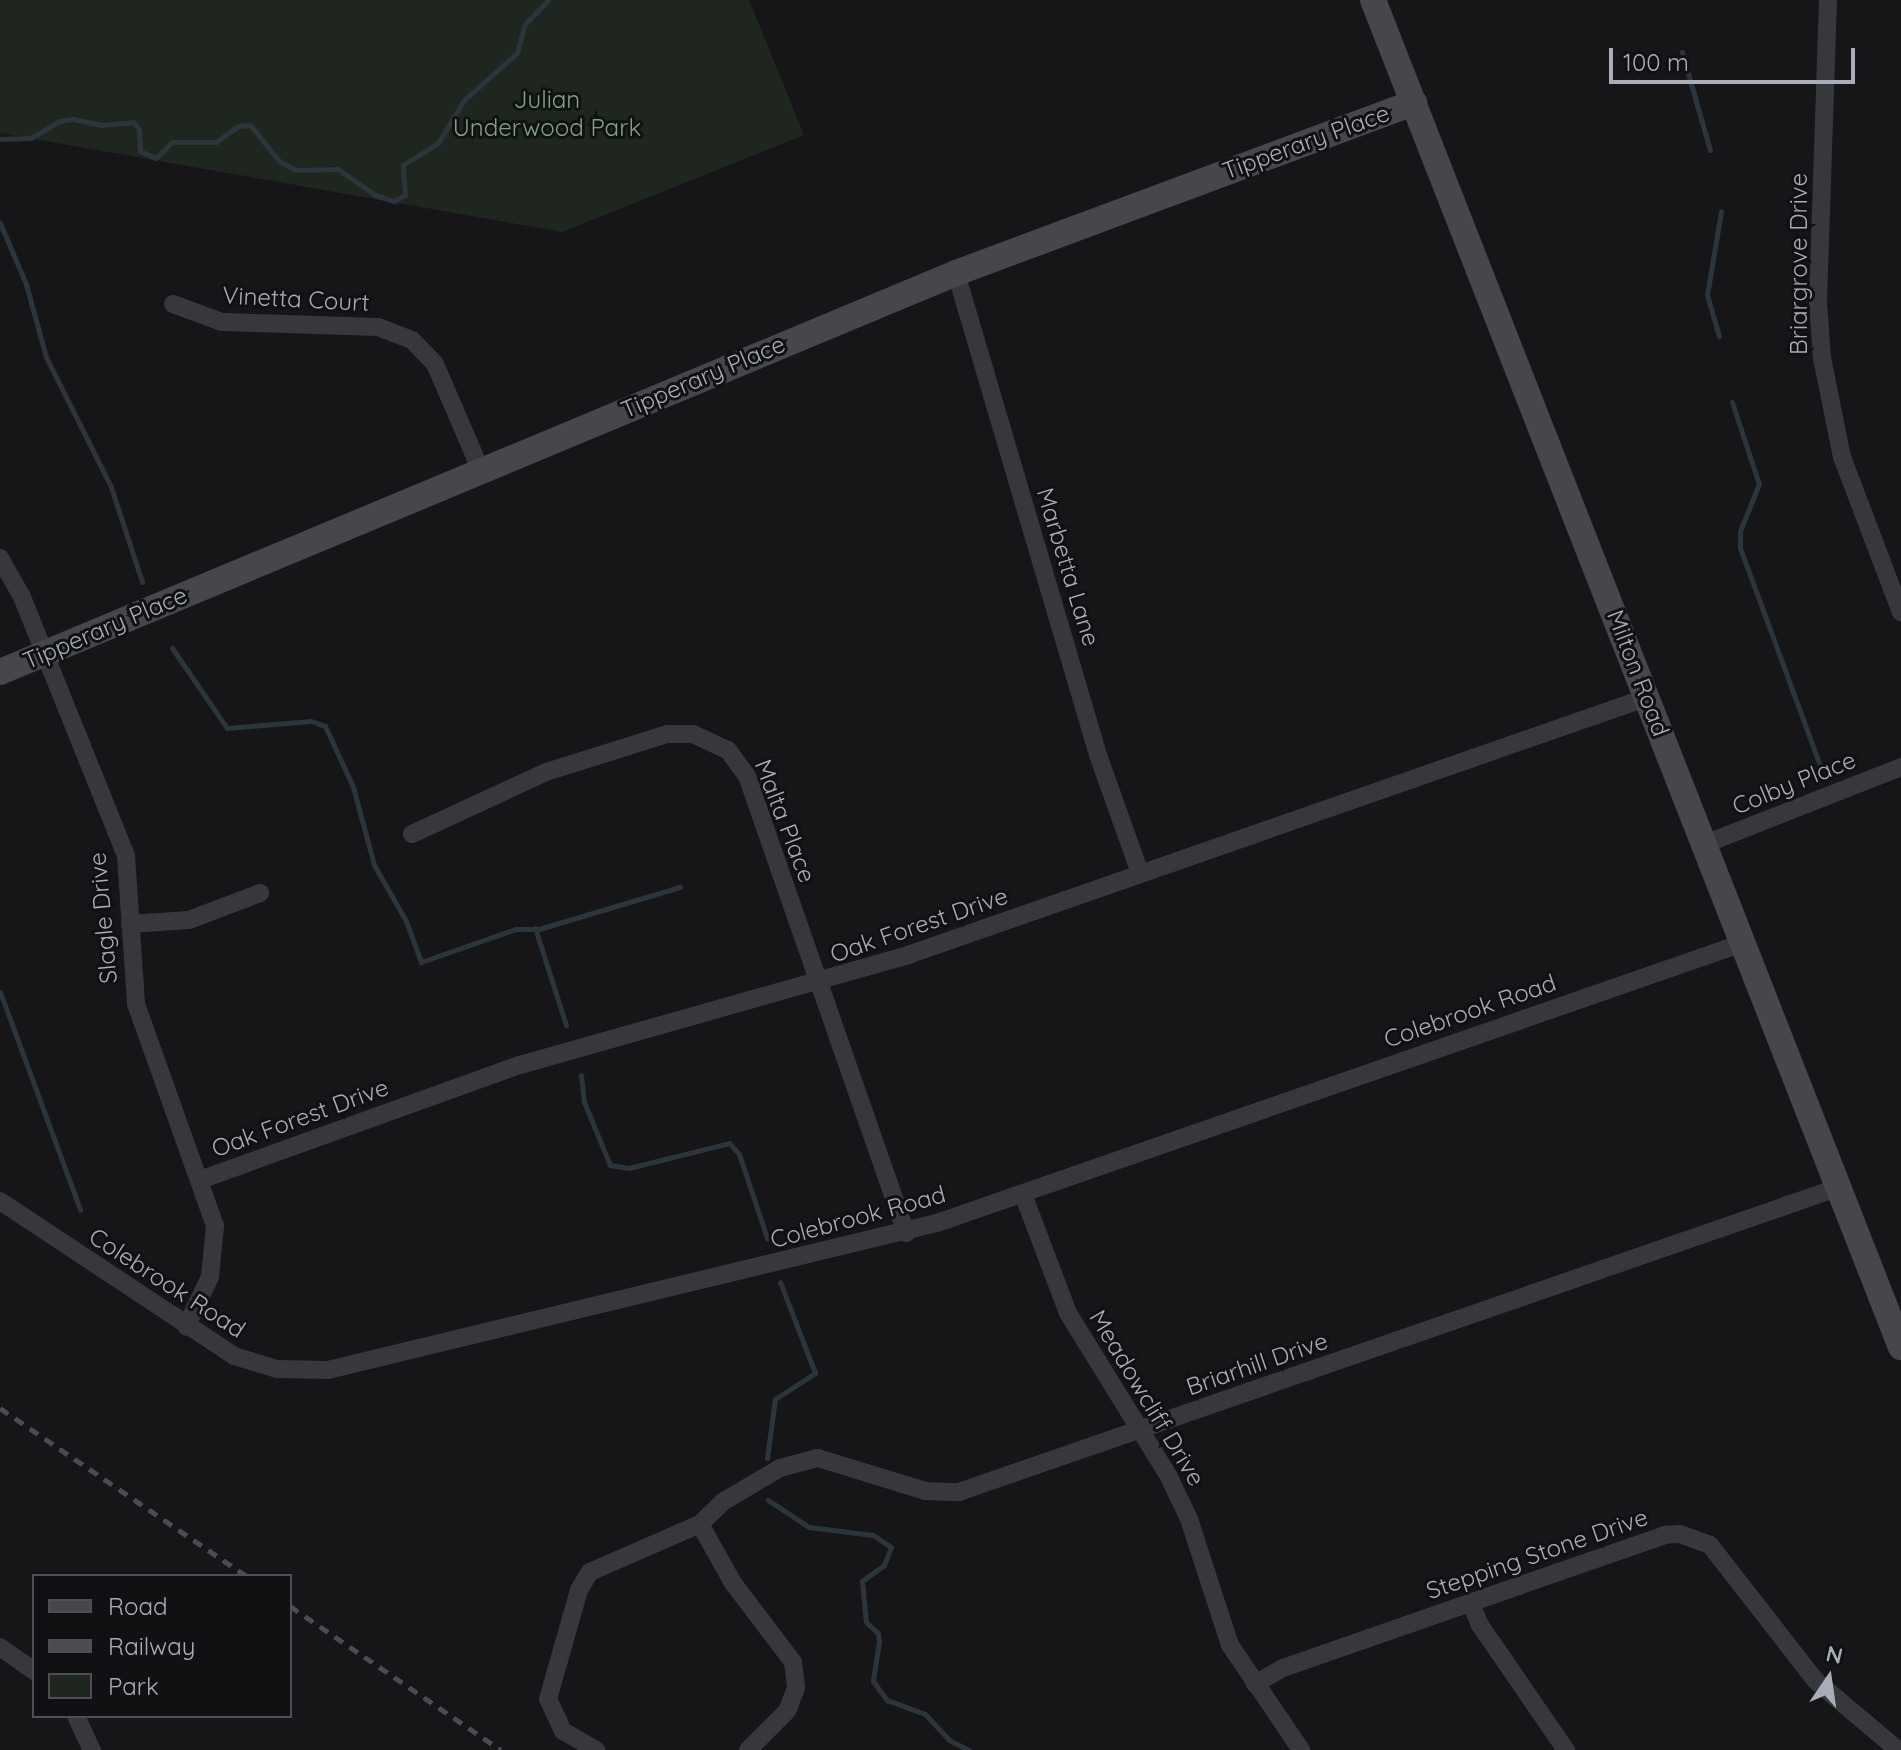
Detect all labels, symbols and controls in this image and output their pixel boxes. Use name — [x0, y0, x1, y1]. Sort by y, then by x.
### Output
scale bar — [1613, 32, 1859, 82]
text: 100 m — [1623, 47, 1689, 77]
park label: Julian Underwood Park — [453, 86, 641, 142]
street label: Tipperary Place — [1219, 98, 1393, 186]
street label: Briargrove Drive — [1785, 173, 1813, 355]
street label: Vinetta Court — [222, 281, 370, 317]
street label: Tipperary Place — [617, 329, 789, 425]
street label: Marbetta Lane — [1030, 484, 1106, 650]
street label: Tipperary Place — [19, 580, 191, 676]
street label: Milton Road — [1601, 606, 1675, 740]
street label: Colby Place — [1728, 745, 1860, 821]
street label: Malta Place — [748, 755, 822, 887]
street label: Slagle Drive — [83, 851, 123, 985]
street label: Oak Forest Drive — [826, 881, 1012, 969]
street label: Colebrook Road — [1380, 968, 1560, 1054]
street label: Oak Forest Drive — [208, 1073, 392, 1163]
street label: Colebrook Road — [767, 1180, 949, 1254]
street label: Colebrook Road — [84, 1222, 250, 1344]
street label: Meadowcliff Drive — [1083, 1305, 1211, 1491]
street label: Briarhill Drive — [1182, 1326, 1332, 1402]
street label: Stepping Stone Drive — [1422, 1503, 1652, 1605]
legend — [32, 1574, 292, 1718]
text: Road — [108, 1591, 168, 1621]
text: Railway — [108, 1631, 195, 1661]
north arrow — [1789, 1638, 1869, 1718]
text: N — [1823, 1639, 1845, 1670]
text: Park — [108, 1671, 159, 1701]

